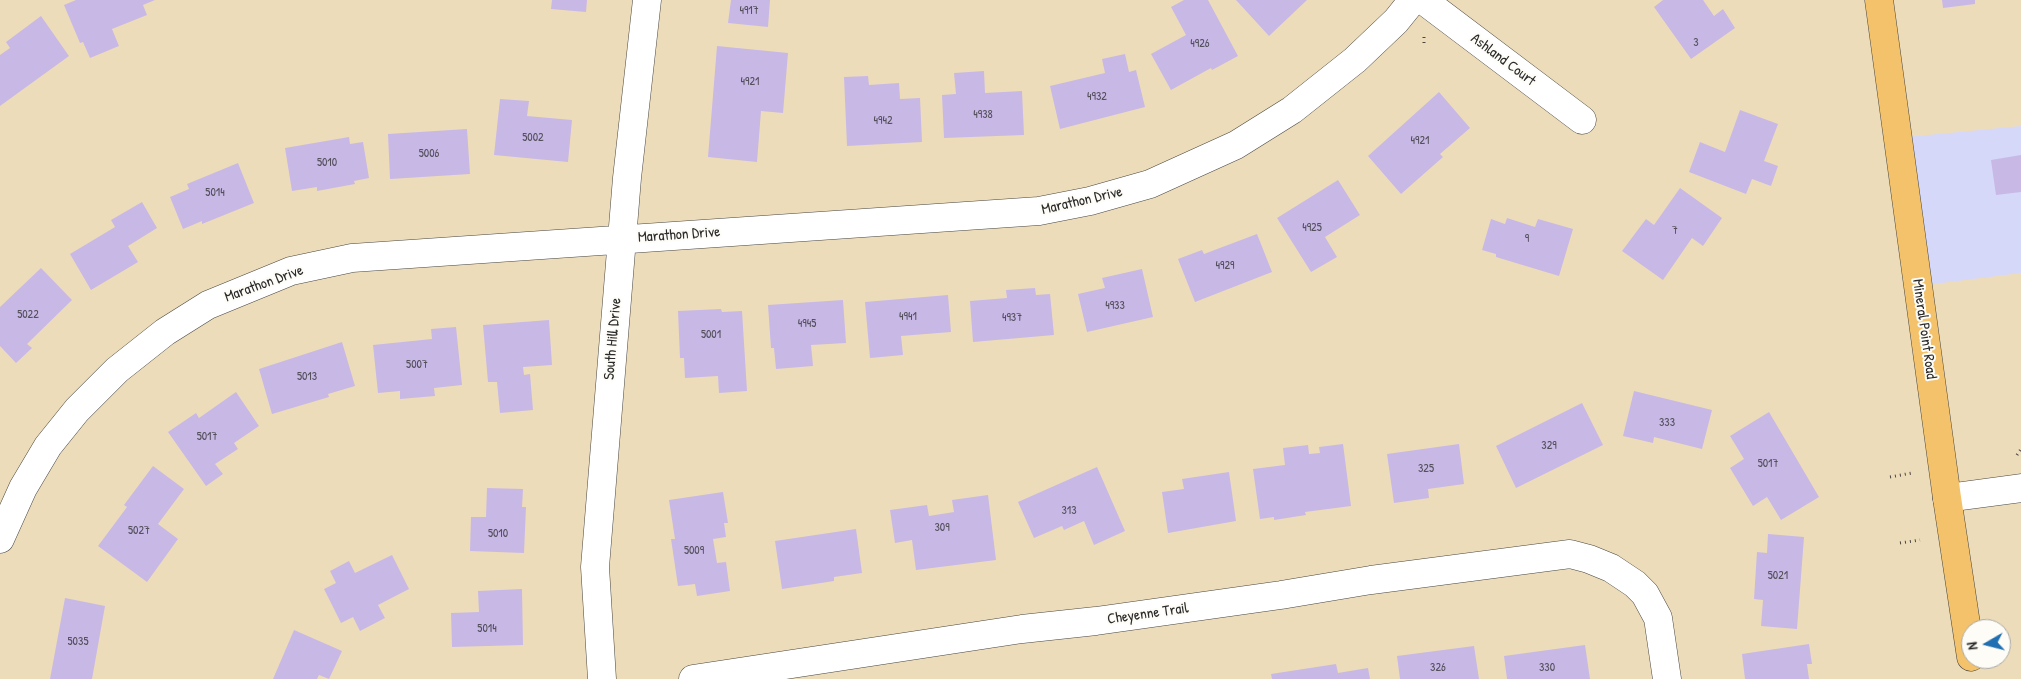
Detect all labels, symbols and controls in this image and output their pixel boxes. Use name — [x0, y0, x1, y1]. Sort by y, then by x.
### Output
house number: 4917 — [739, 4, 759, 18]
street label: Ashland Court — [1467, 30, 1539, 90]
house number: 3 — [1693, 36, 1699, 50]
house number: 4926 — [1190, 37, 1210, 51]
house number: 4921 — [741, 75, 759, 89]
house number: 4932 — [1087, 90, 1107, 104]
house number: 4938 — [973, 108, 993, 122]
house number: 4942 — [873, 114, 893, 128]
house number: 5002 — [522, 131, 544, 145]
house number: 4921 — [1411, 134, 1429, 148]
house number: 5006 — [419, 147, 439, 161]
house number: 5010 — [317, 156, 337, 170]
street label: Marathon Drive — [1040, 183, 1124, 219]
house number: 5014 — [205, 186, 225, 200]
house number: 4925 — [1302, 221, 1322, 235]
street label: Marathon Drive — [637, 223, 721, 247]
house number: 7 — [1672, 224, 1678, 238]
house number: 9 — [1525, 232, 1529, 246]
house number: 4929 — [1216, 259, 1234, 273]
street label: Marathon Drive — [222, 261, 306, 307]
street label: Mineral Point Road — [1908, 278, 1940, 380]
street label: South Hill Drive — [600, 297, 626, 381]
house number: 4933 — [1105, 299, 1125, 313]
house number: 5022 — [17, 308, 39, 322]
house number: 4941 — [899, 310, 917, 324]
house number: 4937 — [1002, 311, 1022, 325]
house number: 4945 — [798, 317, 816, 331]
house number: 5001 — [701, 328, 721, 342]
house number: 5007 — [406, 358, 428, 372]
house number: 5013 — [297, 370, 317, 384]
house number: 333 — [1659, 416, 1675, 430]
house number: 5017 — [197, 430, 217, 444]
house number: 329 — [1541, 439, 1557, 453]
house number: 5017 — [1758, 457, 1778, 471]
house number: 325 — [1418, 462, 1434, 476]
house number: 313 — [1061, 504, 1077, 518]
house number: 309 — [934, 521, 950, 535]
house number: 5027 — [128, 524, 150, 538]
house number: 5010 — [488, 527, 508, 541]
house number: 5009 — [684, 544, 704, 558]
house number: 5021 — [1768, 569, 1788, 583]
street label: Cheyenne Trail — [1106, 599, 1190, 629]
north arrow — [1961, 619, 2011, 669]
house number: 5014 — [477, 622, 497, 636]
house number: 5035 — [68, 635, 88, 649]
text: N — [1962, 641, 1982, 651]
house number: 326 — [1430, 661, 1446, 675]
house number: 330 — [1539, 661, 1555, 675]

